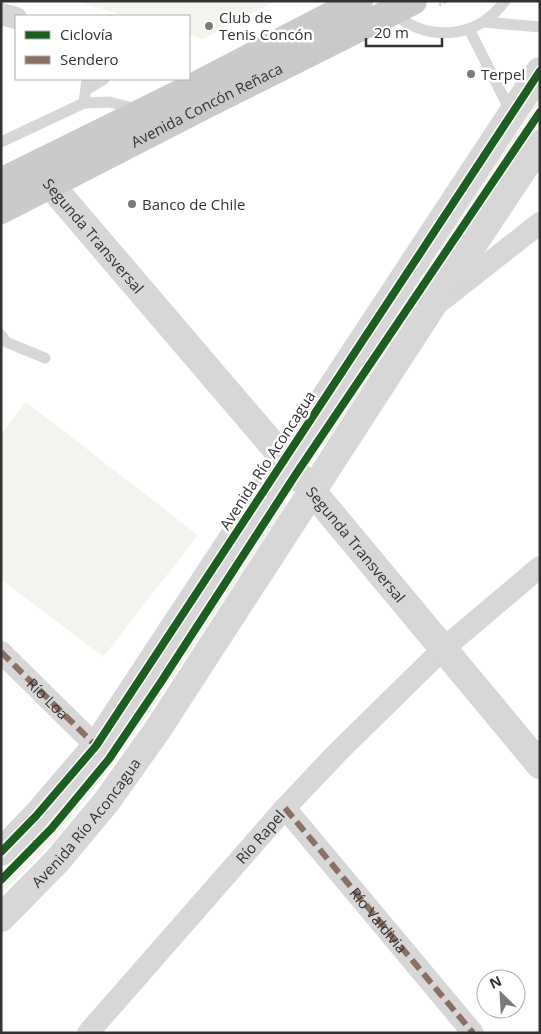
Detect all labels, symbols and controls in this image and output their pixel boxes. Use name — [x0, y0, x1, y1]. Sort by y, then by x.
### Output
place label: Club de Tenis Concón — [219, 7, 313, 44]
legend — [15, 15, 190, 80]
scale bar — [366, 15, 442, 47]
marker: Club de Tenis Concón — [203, 20, 215, 32]
text: 20 m — [374, 22, 409, 42]
text: Ciclovía — [60, 24, 113, 44]
text: Sendero — [60, 49, 119, 69]
street label: Avenida Concón Reñaca — [127, 58, 286, 152]
place label: Terpel — [481, 64, 525, 84]
marker: Terpel — [465, 68, 477, 80]
street label: Segunda Transversal — [39, 174, 149, 297]
place label: Banco de Chile — [142, 194, 245, 214]
marker: Banco de Chile — [126, 198, 138, 210]
street label: Avenida Río Aconcagua — [215, 387, 319, 533]
street label: Segunda Transversal — [302, 482, 410, 606]
street label: Río Loa — [23, 673, 73, 724]
street label: Avenida Río Aconcagua — [27, 754, 145, 891]
street label: Río Rapel — [231, 806, 289, 868]
street label: Río Valdivia — [345, 883, 412, 957]
north arrow — [476, 969, 526, 1019]
text: N — [486, 971, 504, 993]

